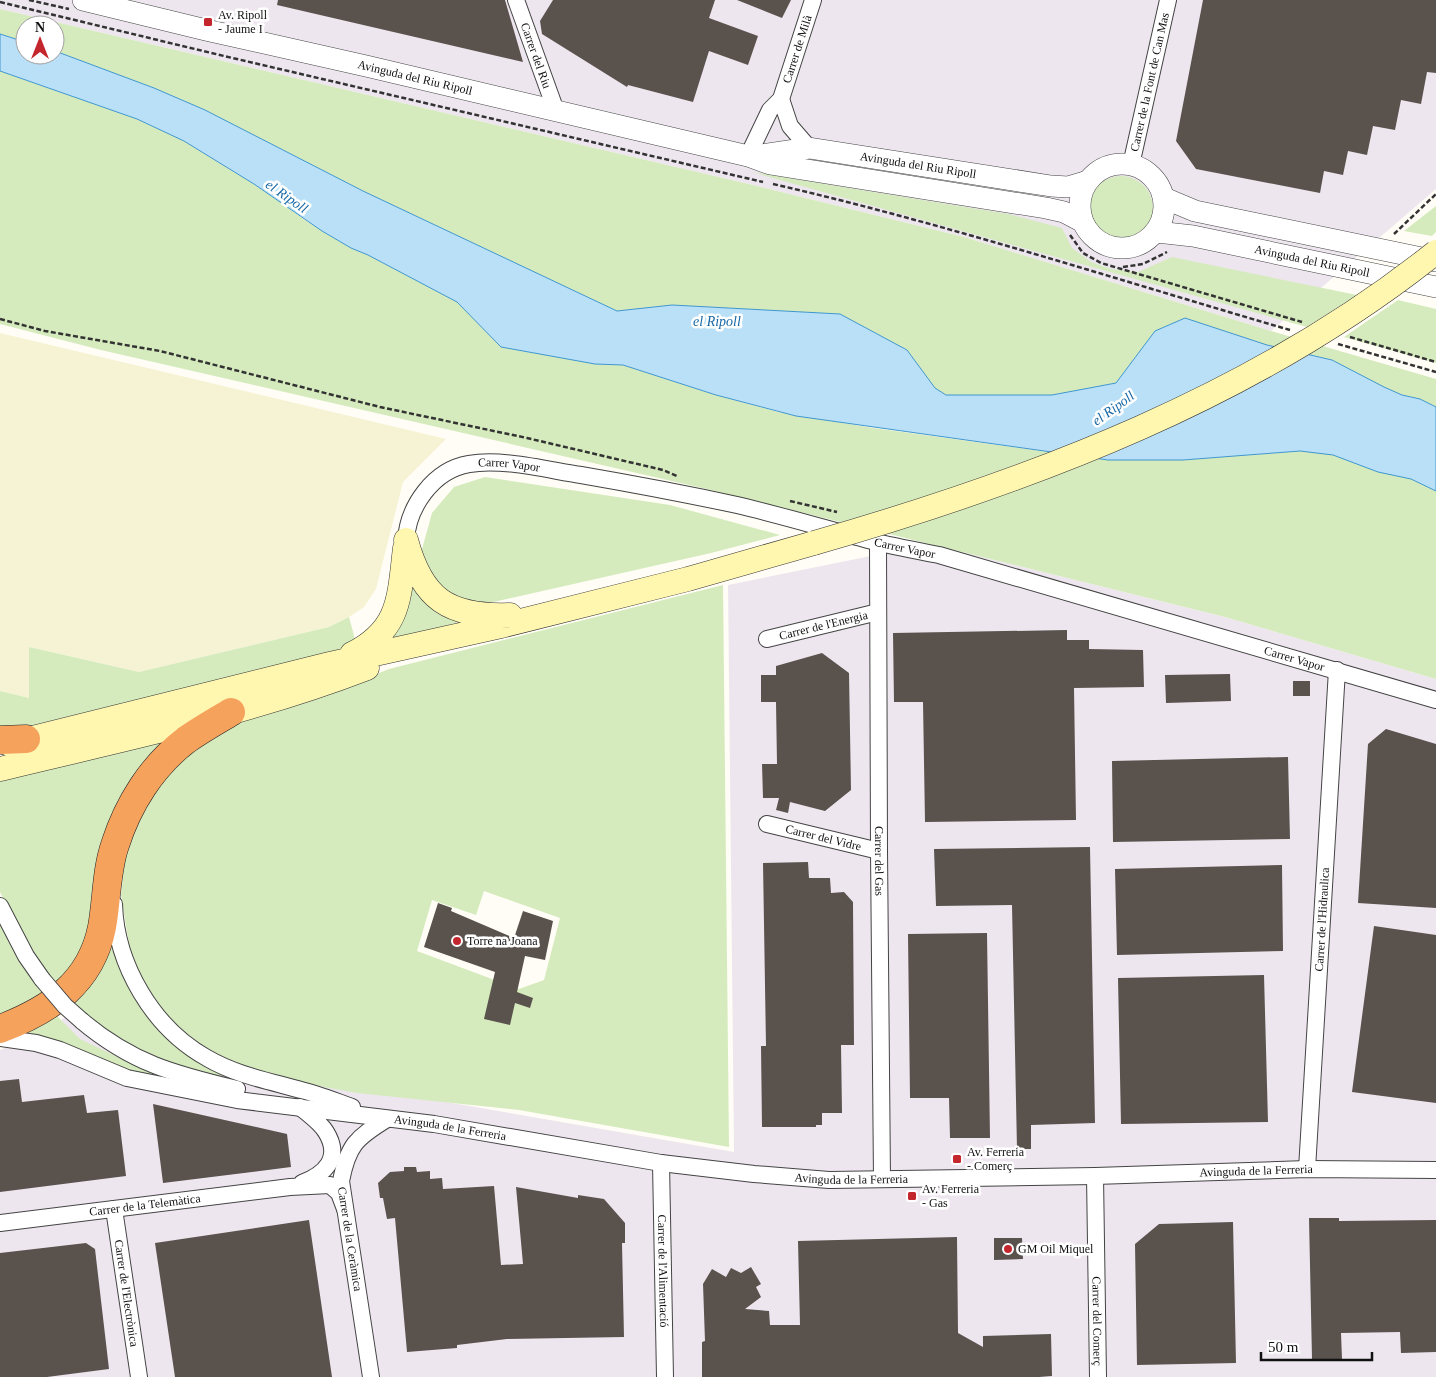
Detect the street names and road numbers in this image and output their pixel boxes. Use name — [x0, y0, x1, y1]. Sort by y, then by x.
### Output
street label: Carrer de la Font de Can Mas — [1127, 11, 1172, 153]
street label: Carrer de Milà — [780, 13, 815, 85]
street label: Carrer del Riu — [518, 21, 554, 90]
street label: Avinguda del Riu Ripoll — [356, 57, 474, 98]
street label: Avinguda del Riu Ripoll — [859, 149, 978, 181]
street label: Avinguda del Riu Ripoll — [1253, 242, 1372, 280]
street label: Carrer Vapor — [478, 455, 541, 475]
street label: Carrer Vapor — [873, 535, 937, 561]
street label: Carrer de l'Energia — [778, 608, 870, 643]
street label: Carrer Vapor — [1262, 643, 1326, 674]
street label: Carrer del Vidre — [784, 822, 863, 854]
street label: Carrer del Gas — [872, 826, 886, 896]
street label: Carrer de l'Hidraulica — [1312, 866, 1332, 972]
street label: Avinguda de la Ferreria — [393, 1112, 508, 1143]
street label: Avinguda de la Ferreria — [1199, 1162, 1314, 1180]
street label: Avinguda de la Ferreria — [794, 1170, 909, 1187]
street label: Carrer de la Ceràmica — [335, 1186, 365, 1293]
street label: Carrer de la Telemàtica — [88, 1191, 202, 1219]
street label: Carrer de l'Alimentació — [655, 1214, 671, 1328]
street label: Carrer de l'Electrònica — [112, 1239, 141, 1348]
street label: Carrer del Comerç — [1089, 1276, 1105, 1366]

